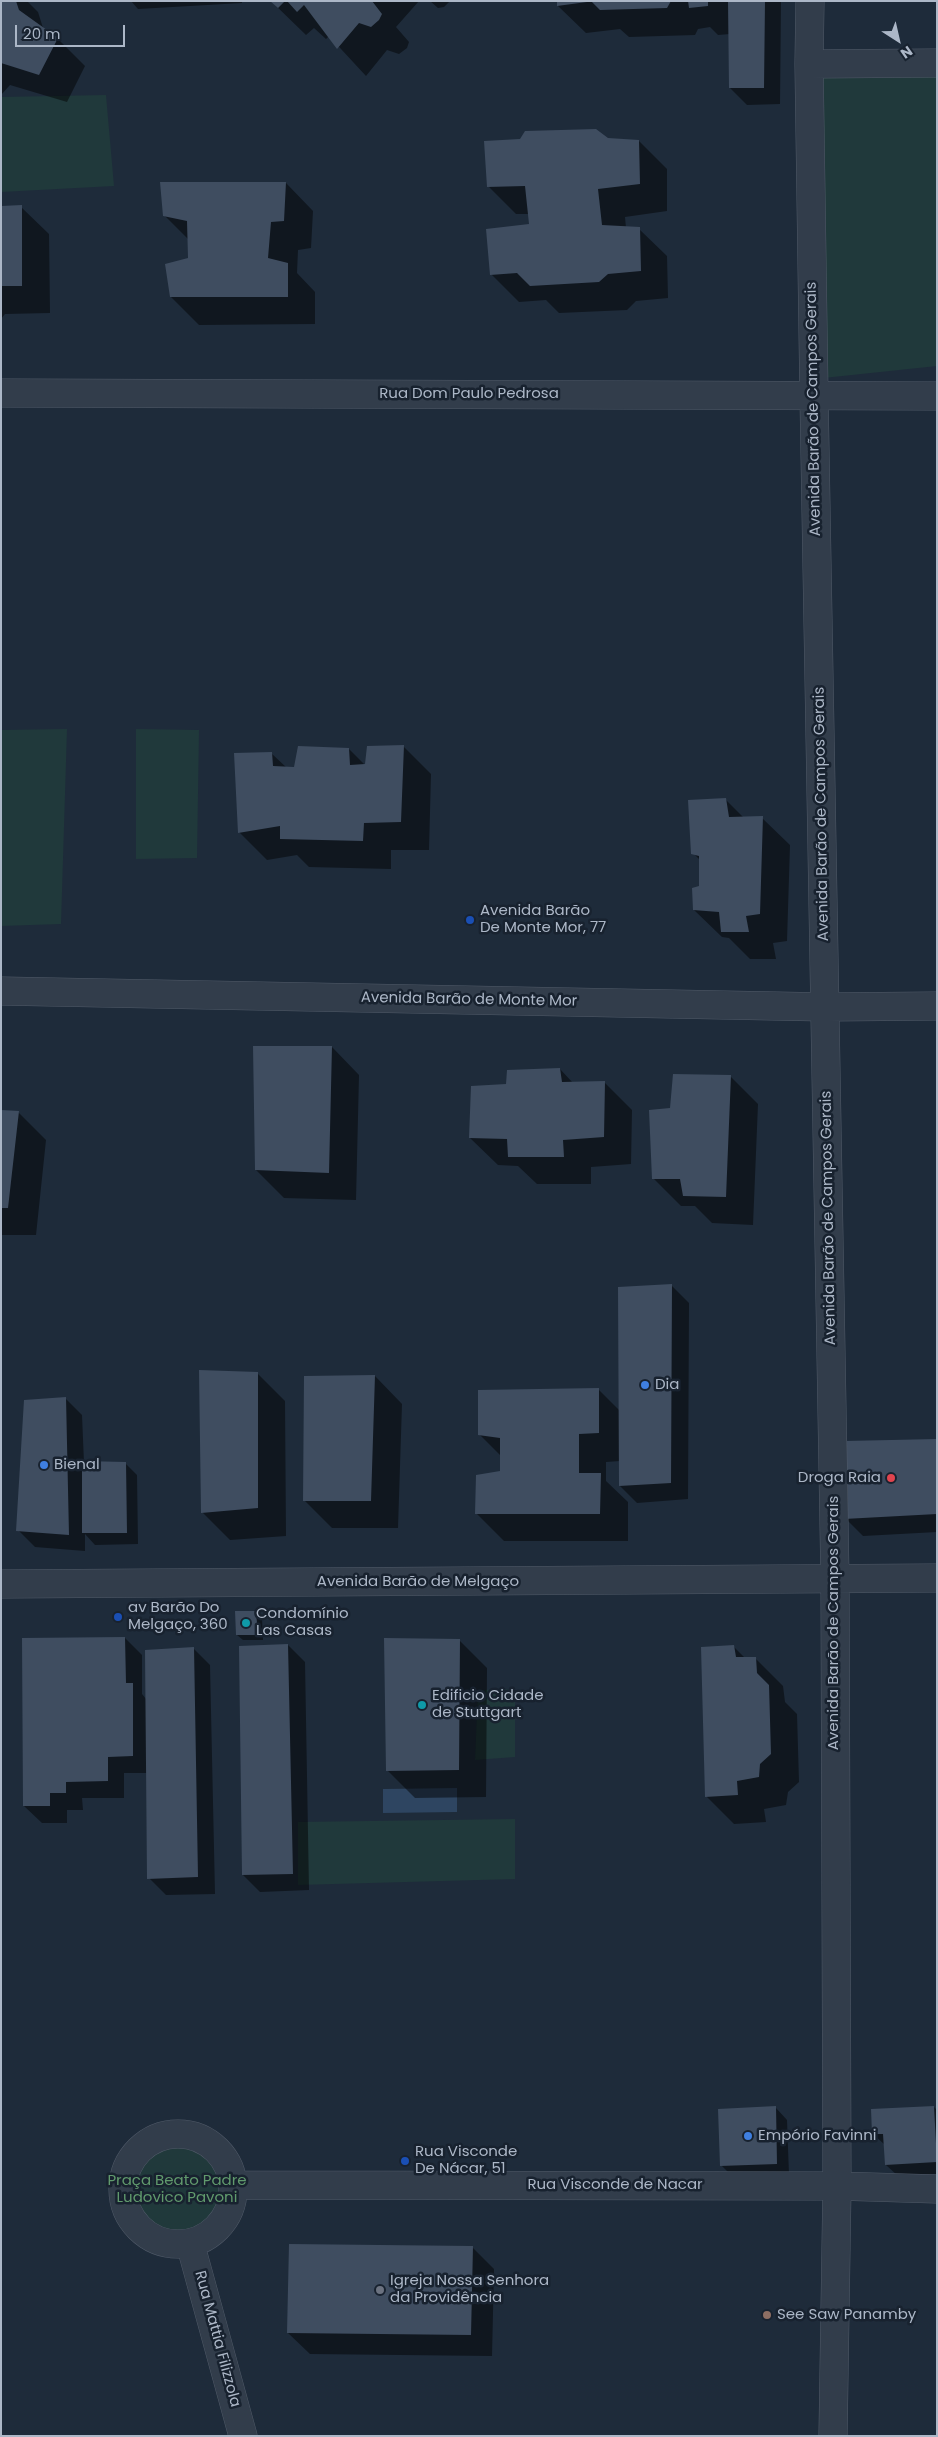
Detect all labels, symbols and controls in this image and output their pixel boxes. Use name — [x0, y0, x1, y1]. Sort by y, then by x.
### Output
scale bar — [18, 15, 128, 47]
north arrow — [873, 15, 923, 65]
text: 20 m — [23, 23, 61, 44]
text: N — [897, 41, 917, 63]
street label: Avenida Barão de Campos Gerais — [803, 282, 825, 536]
street label: Rua Dom Paulo Pedrosa — [379, 385, 559, 403]
street label: Avenida Barão de Campos Gerais — [811, 687, 833, 941]
place label: Avenida Barão De Monte Mor, 77 — [480, 902, 606, 937]
marker: Avenida Barão De Monte Mor, 77 — [464, 914, 476, 926]
street label: Avenida Barão de Monte Mor — [361, 989, 577, 1011]
street label: Avenida Barão de Campos Gerais — [818, 1091, 840, 1345]
place label: Dia — [655, 1376, 679, 1394]
marker: Dia — [639, 1379, 651, 1391]
place label: Bienal — [54, 1456, 100, 1474]
marker: Bienal — [38, 1459, 50, 1471]
place label: Droga Raia — [798, 1469, 881, 1487]
marker: Droga Raia — [885, 1472, 897, 1484]
street label: Avenida Barão de Campos Gerais — [825, 1496, 843, 1750]
street label: Avenida Barão de Melgaço — [317, 1573, 519, 1591]
place label: av Barão Do Melgaço, 360 — [128, 1599, 228, 1634]
place label: Condomínio Las Casas — [256, 1605, 349, 1640]
marker: av Barão Do Melgaço, 360 — [112, 1611, 124, 1623]
marker: Condomínio Las Casas — [240, 1617, 252, 1629]
place label: Edificio Cidade de Stuttgart — [432, 1687, 544, 1722]
marker: Edificio Cidade de Stuttgart — [416, 1699, 428, 1711]
place label: Empório Favinni — [758, 2127, 876, 2145]
marker: Empório Favinni — [742, 2130, 754, 2142]
place label: Rua Visconde De Nácar, 51 — [415, 2143, 517, 2178]
marker: Rua Visconde De Nácar, 51 — [399, 2155, 411, 2167]
park label: Praça Beato Padre Ludovico Pavoni — [107, 2172, 247, 2207]
street label: Rua Visconde de Nacar — [527, 2176, 703, 2194]
street label: Rua Mattia Filizzola — [190, 2269, 244, 2409]
place label: Igreja Nossa Senhora da Providência — [390, 2272, 549, 2307]
marker: Igreja Nossa Senhora da Providência — [374, 2284, 386, 2296]
place label: See Saw Panamby — [777, 2306, 916, 2324]
marker: See Saw Panamby — [761, 2309, 773, 2321]

